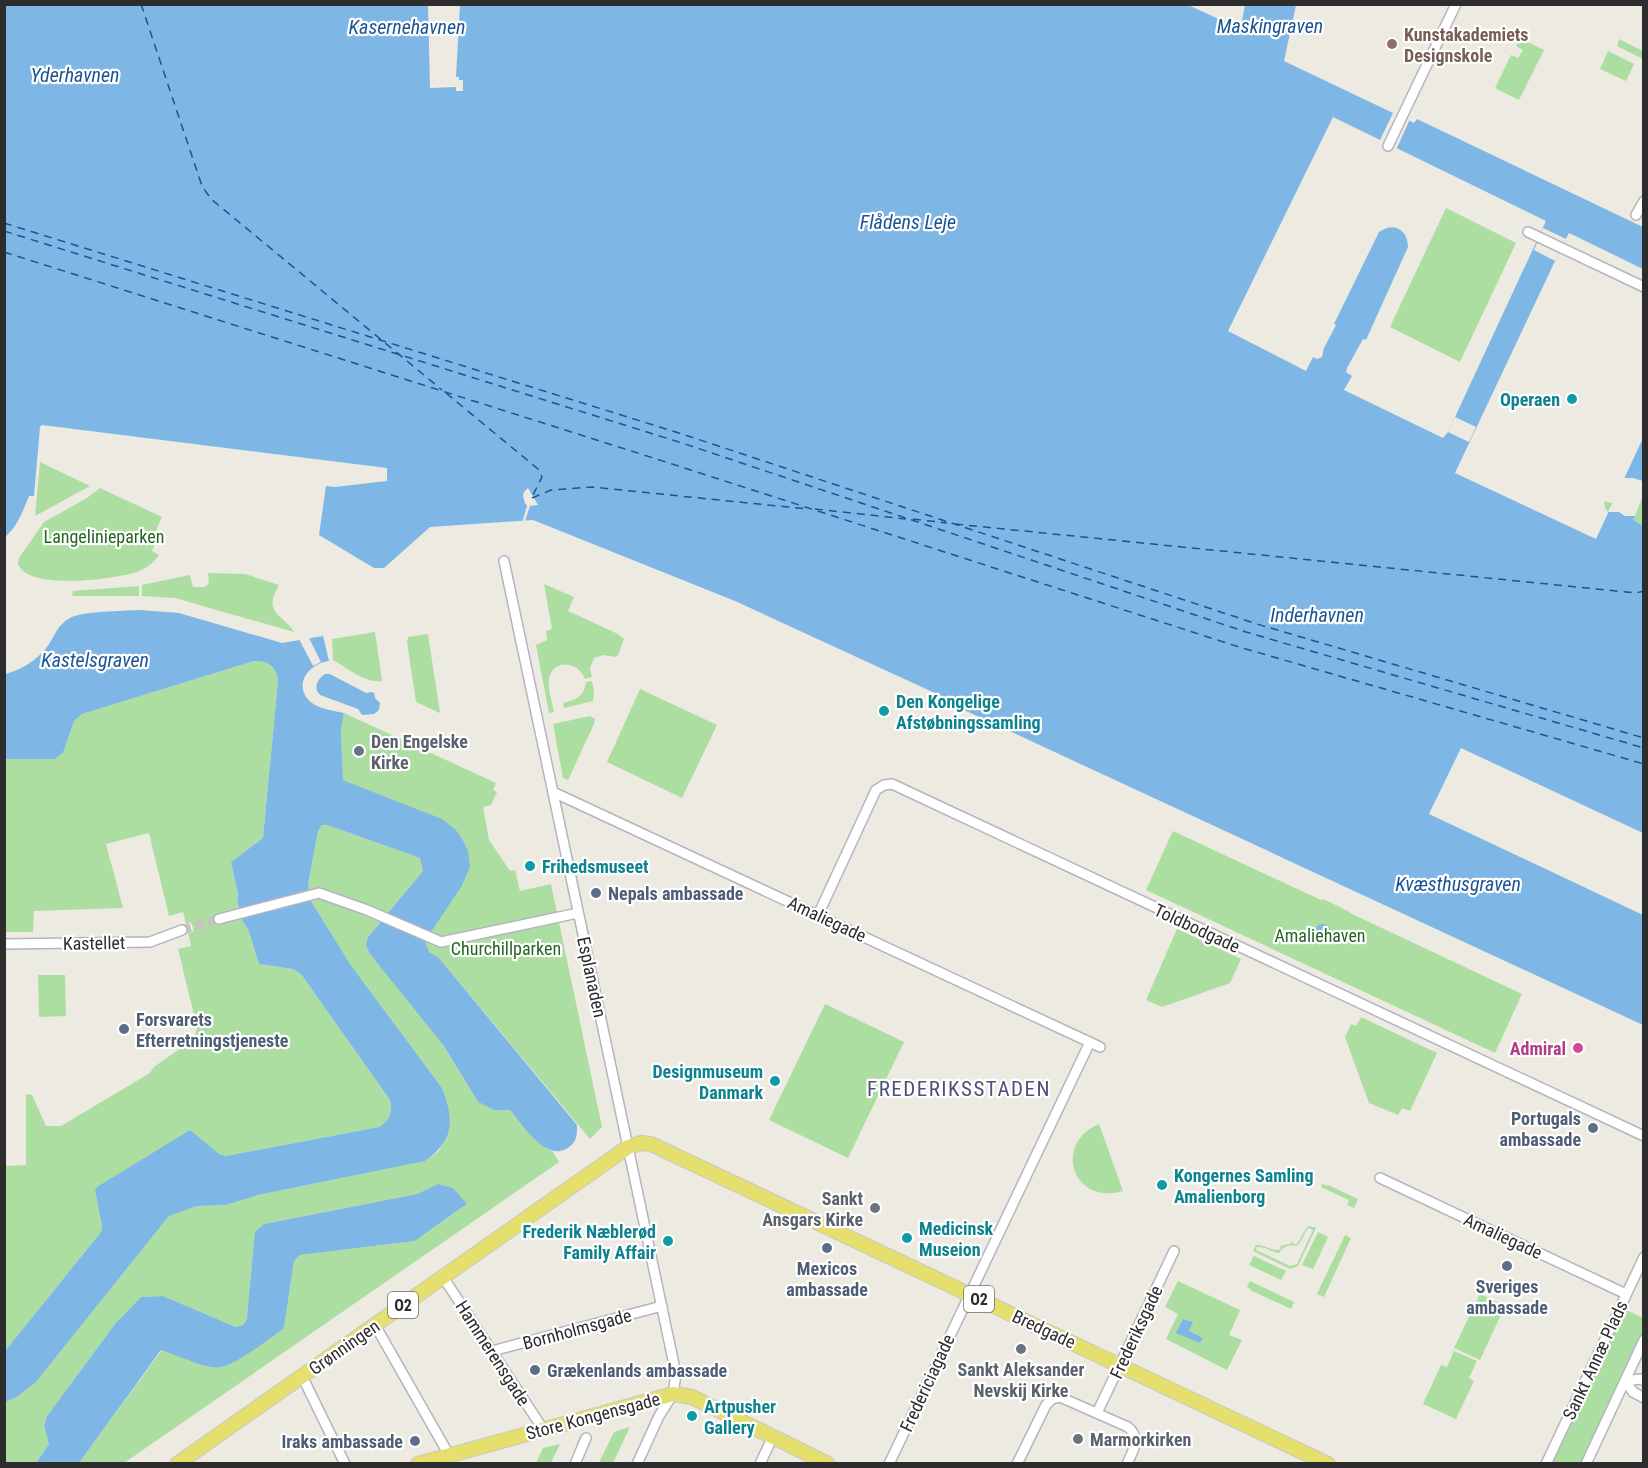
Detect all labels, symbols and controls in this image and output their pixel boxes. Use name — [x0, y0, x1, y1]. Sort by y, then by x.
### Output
water label: Maskingraven — [1217, 14, 1323, 38]
water label: Kasernehavnen — [349, 15, 465, 39]
place label: Kunstakademiets Designskole — [1404, 24, 1528, 66]
marker: Kunstakademiets Designskole — [1385, 37, 1399, 51]
water label: Yderhavnen — [31, 63, 119, 87]
water label: Flådens Leje — [860, 210, 956, 234]
place label: Operaen — [1500, 389, 1560, 410]
marker: Operaen — [1565, 392, 1579, 406]
park label: Langelinieparken — [44, 526, 164, 547]
water label: Inderhavnen — [1270, 603, 1364, 627]
water label: Kastelsgraven — [41, 648, 149, 672]
place label: Den Kongelige Afstøbningssamling — [896, 691, 1041, 733]
marker: Den Kongelige Afstøbningssamling — [877, 704, 891, 718]
place label: Den Engelske Kirke — [371, 731, 468, 773]
marker: Den Engelske Kirke — [352, 744, 366, 758]
place label: Frihedsmuseet — [542, 856, 649, 877]
marker: Frihedsmuseet — [523, 859, 537, 873]
water label: Kvæsthusgraven — [1395, 872, 1521, 896]
place label: Nepals ambassade — [608, 883, 744, 904]
marker: Nepals ambassade — [589, 886, 603, 900]
street label: Amaliegade — [784, 892, 870, 946]
street label: Toldbodgade — [1151, 899, 1243, 957]
park label: Amaliehaven — [1274, 925, 1366, 946]
street label: Kastellet — [63, 932, 125, 954]
street label: Esplanaden — [573, 935, 611, 1019]
park label: Churchillparken — [451, 938, 561, 959]
place label: Forsvarets Efterretningstjeneste — [136, 1009, 289, 1051]
marker: Forsvarets Efterretningstjeneste — [117, 1022, 131, 1036]
place label: Admiral — [1510, 1038, 1566, 1059]
marker: Admiral — [1571, 1041, 1585, 1055]
place label: Designmuseum Danmark — [652, 1061, 763, 1103]
marker: Designmuseum Danmark — [768, 1074, 782, 1088]
district label: FREDERIKSSTADEN — [867, 1077, 1051, 1101]
place label: Portugals ambassade — [1499, 1108, 1581, 1150]
marker: Portugals ambassade — [1586, 1121, 1600, 1135]
place label: Kongernes Samling Amalienborg — [1174, 1165, 1314, 1207]
marker: Kongernes Samling Amalienborg — [1155, 1178, 1169, 1192]
place label: Sankt Ansgars Kirke — [762, 1188, 863, 1230]
marker: Sankt Ansgars Kirke — [868, 1201, 882, 1215]
street label: Amaliegade — [1460, 1209, 1546, 1263]
place label: Medicinsk Museion — [919, 1218, 994, 1260]
place label: Frederik Næblerød Family Affair — [522, 1221, 656, 1263]
marker: Medicinsk Museion — [900, 1231, 914, 1245]
marker: Frederik Næblerød Family Affair — [661, 1234, 675, 1248]
marker: Mexicos ambassade — [820, 1241, 834, 1255]
place label: Mexicos ambassade — [786, 1258, 868, 1300]
marker: Sveriges ambassade — [1500, 1259, 1514, 1273]
place label: Sveriges ambassade — [1466, 1276, 1548, 1318]
street label: Frederiksgade — [1105, 1282, 1167, 1382]
road number: O2 — [964, 1286, 994, 1312]
road number: O2 — [388, 1292, 418, 1318]
street label: Hammerensgade — [451, 1297, 535, 1409]
street label: Sankt Annæ Plads — [1558, 1297, 1632, 1423]
street label: Bornholmsgade — [520, 1304, 634, 1354]
street label: Bredgade — [1009, 1305, 1079, 1353]
street label: Grønningen — [305, 1315, 383, 1379]
street label: Fredericiagade — [895, 1331, 959, 1435]
marker: Sankt Aleksander Nevskij Kirke — [1014, 1342, 1028, 1356]
place label: Sankt Aleksander Nevskij Kirke — [958, 1359, 1084, 1401]
place label: Grækenlands ambassade — [547, 1360, 728, 1381]
marker: Grækenlands ambassade — [528, 1363, 542, 1377]
street label: Store Kongensgade — [524, 1388, 662, 1444]
place label: Artpusher Gallery — [704, 1396, 776, 1438]
marker: Artpusher Gallery — [685, 1409, 699, 1423]
place label: Marmorkirken — [1090, 1429, 1191, 1450]
place label: Iraks ambassade — [281, 1431, 403, 1452]
marker: Marmorkirken — [1071, 1432, 1085, 1446]
marker: Iraks ambassade — [408, 1434, 422, 1448]

